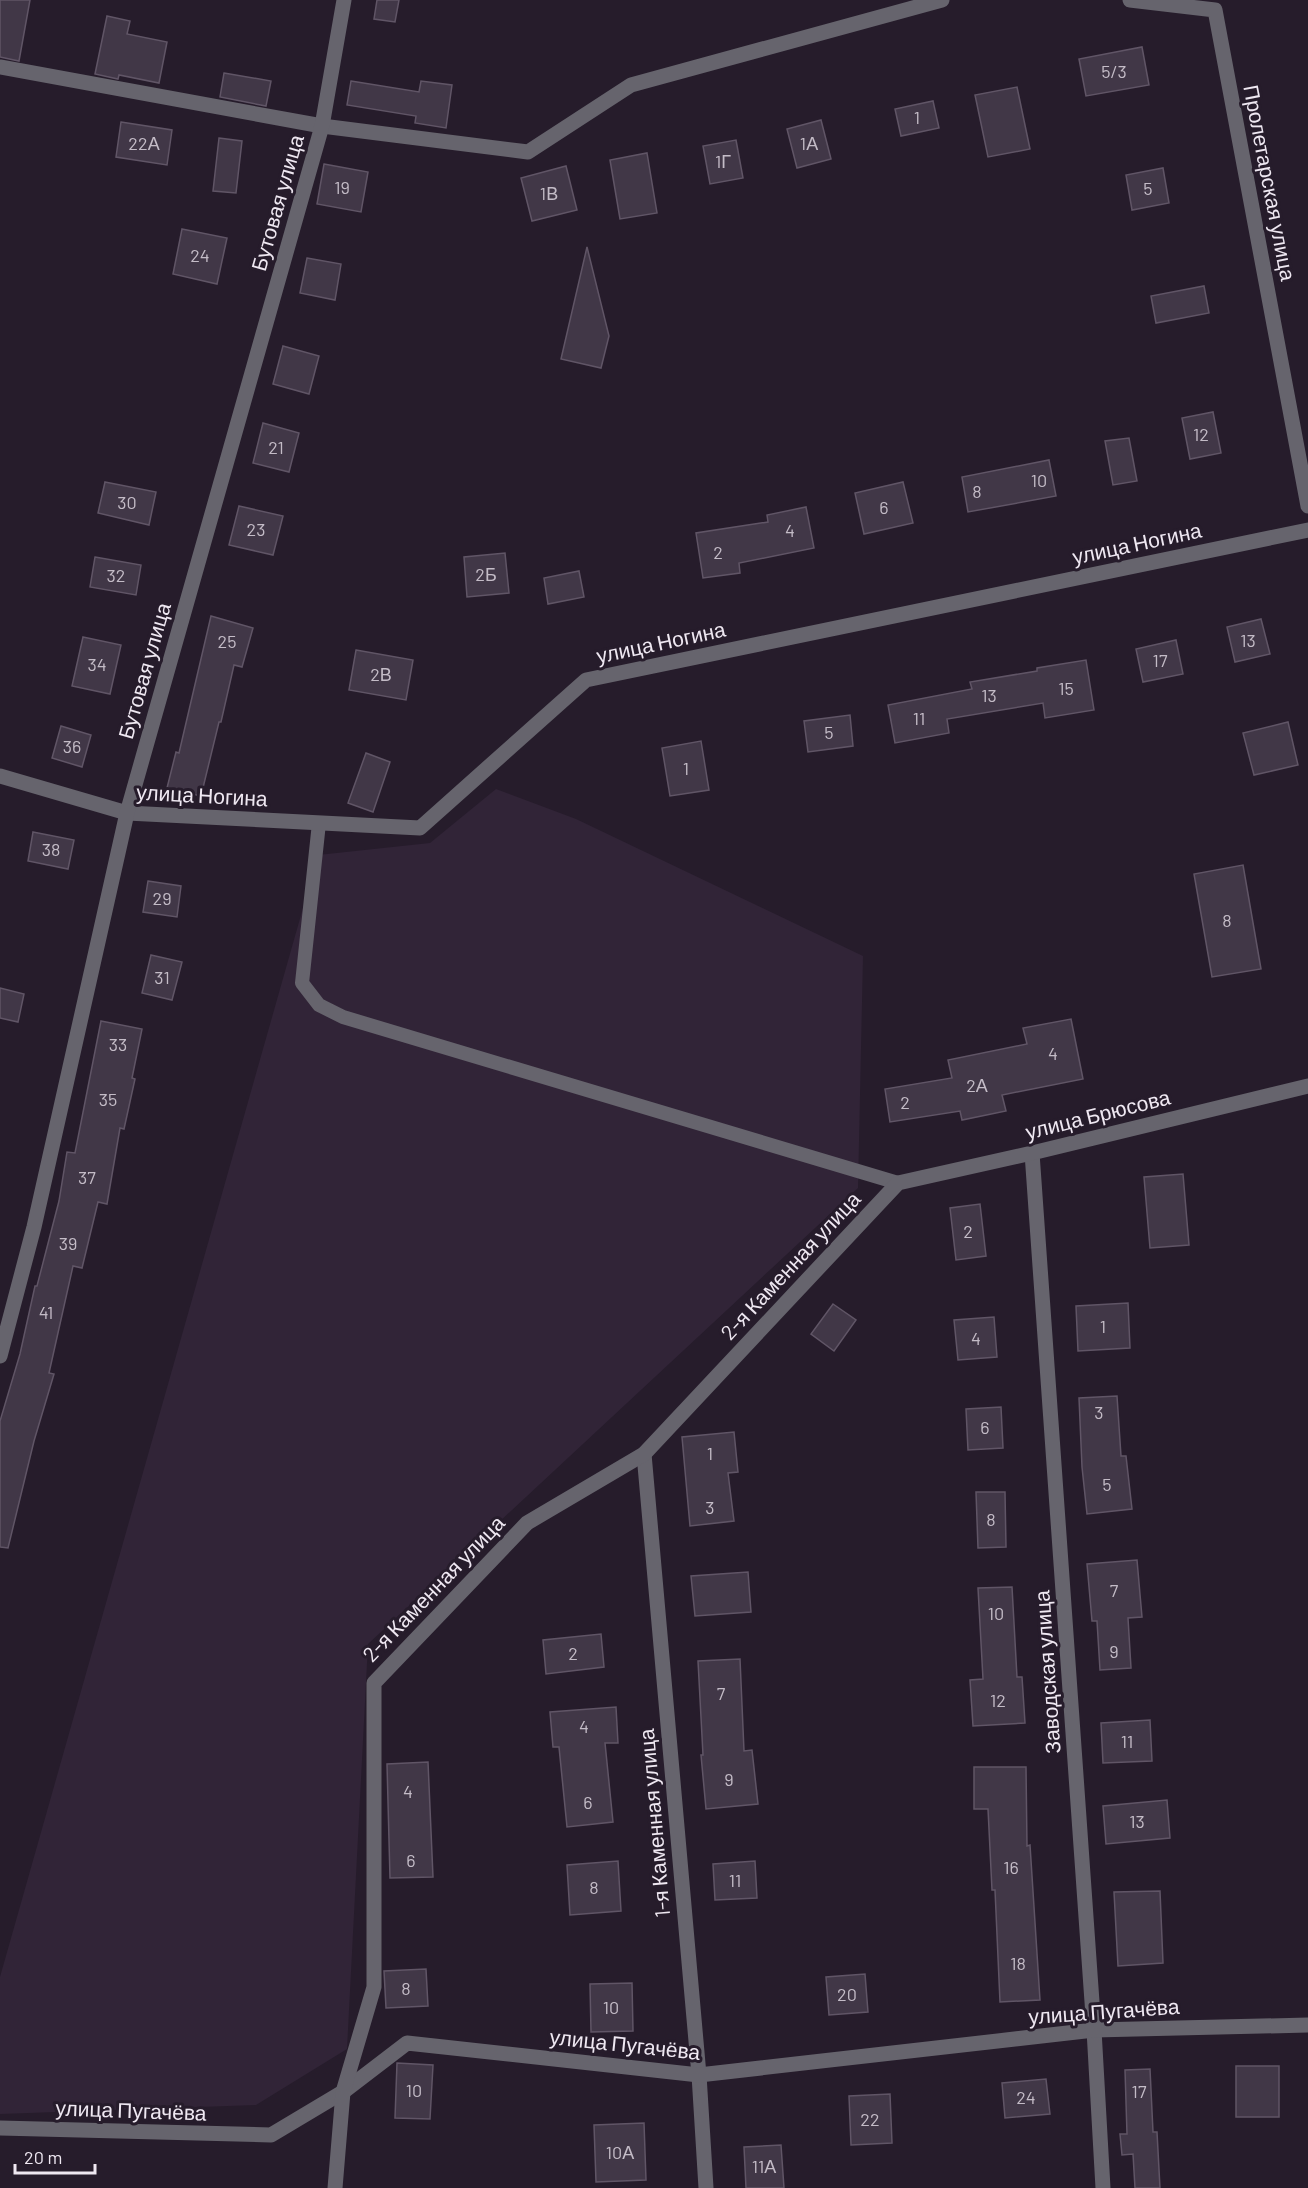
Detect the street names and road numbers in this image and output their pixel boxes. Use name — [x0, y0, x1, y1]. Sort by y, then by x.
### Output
street label: Пролетарская улица — [1239, 83, 1302, 283]
street label: Бутовая улица — [245, 131, 308, 274]
street label: улица Ногина — [1070, 517, 1204, 568]
street label: Бутовая улица — [112, 599, 175, 742]
street label: улица Ногина — [594, 616, 728, 667]
street label: улица Ногина — [136, 779, 269, 810]
street label: улица Брюсова — [1023, 1083, 1173, 1144]
street label: 2-я Каменная улица — [715, 1186, 865, 1344]
street label: 2-я Каменная улица — [357, 1510, 509, 1666]
street label: Заводская улица — [1028, 1589, 1065, 1755]
street label: 1-я Каменная улица — [633, 1727, 674, 1919]
street label: улица Пугачёва — [1028, 1993, 1180, 2028]
street label: улица Пугачёва — [549, 2023, 702, 2064]
street label: улица Пугачёва — [55, 2094, 207, 2125]

